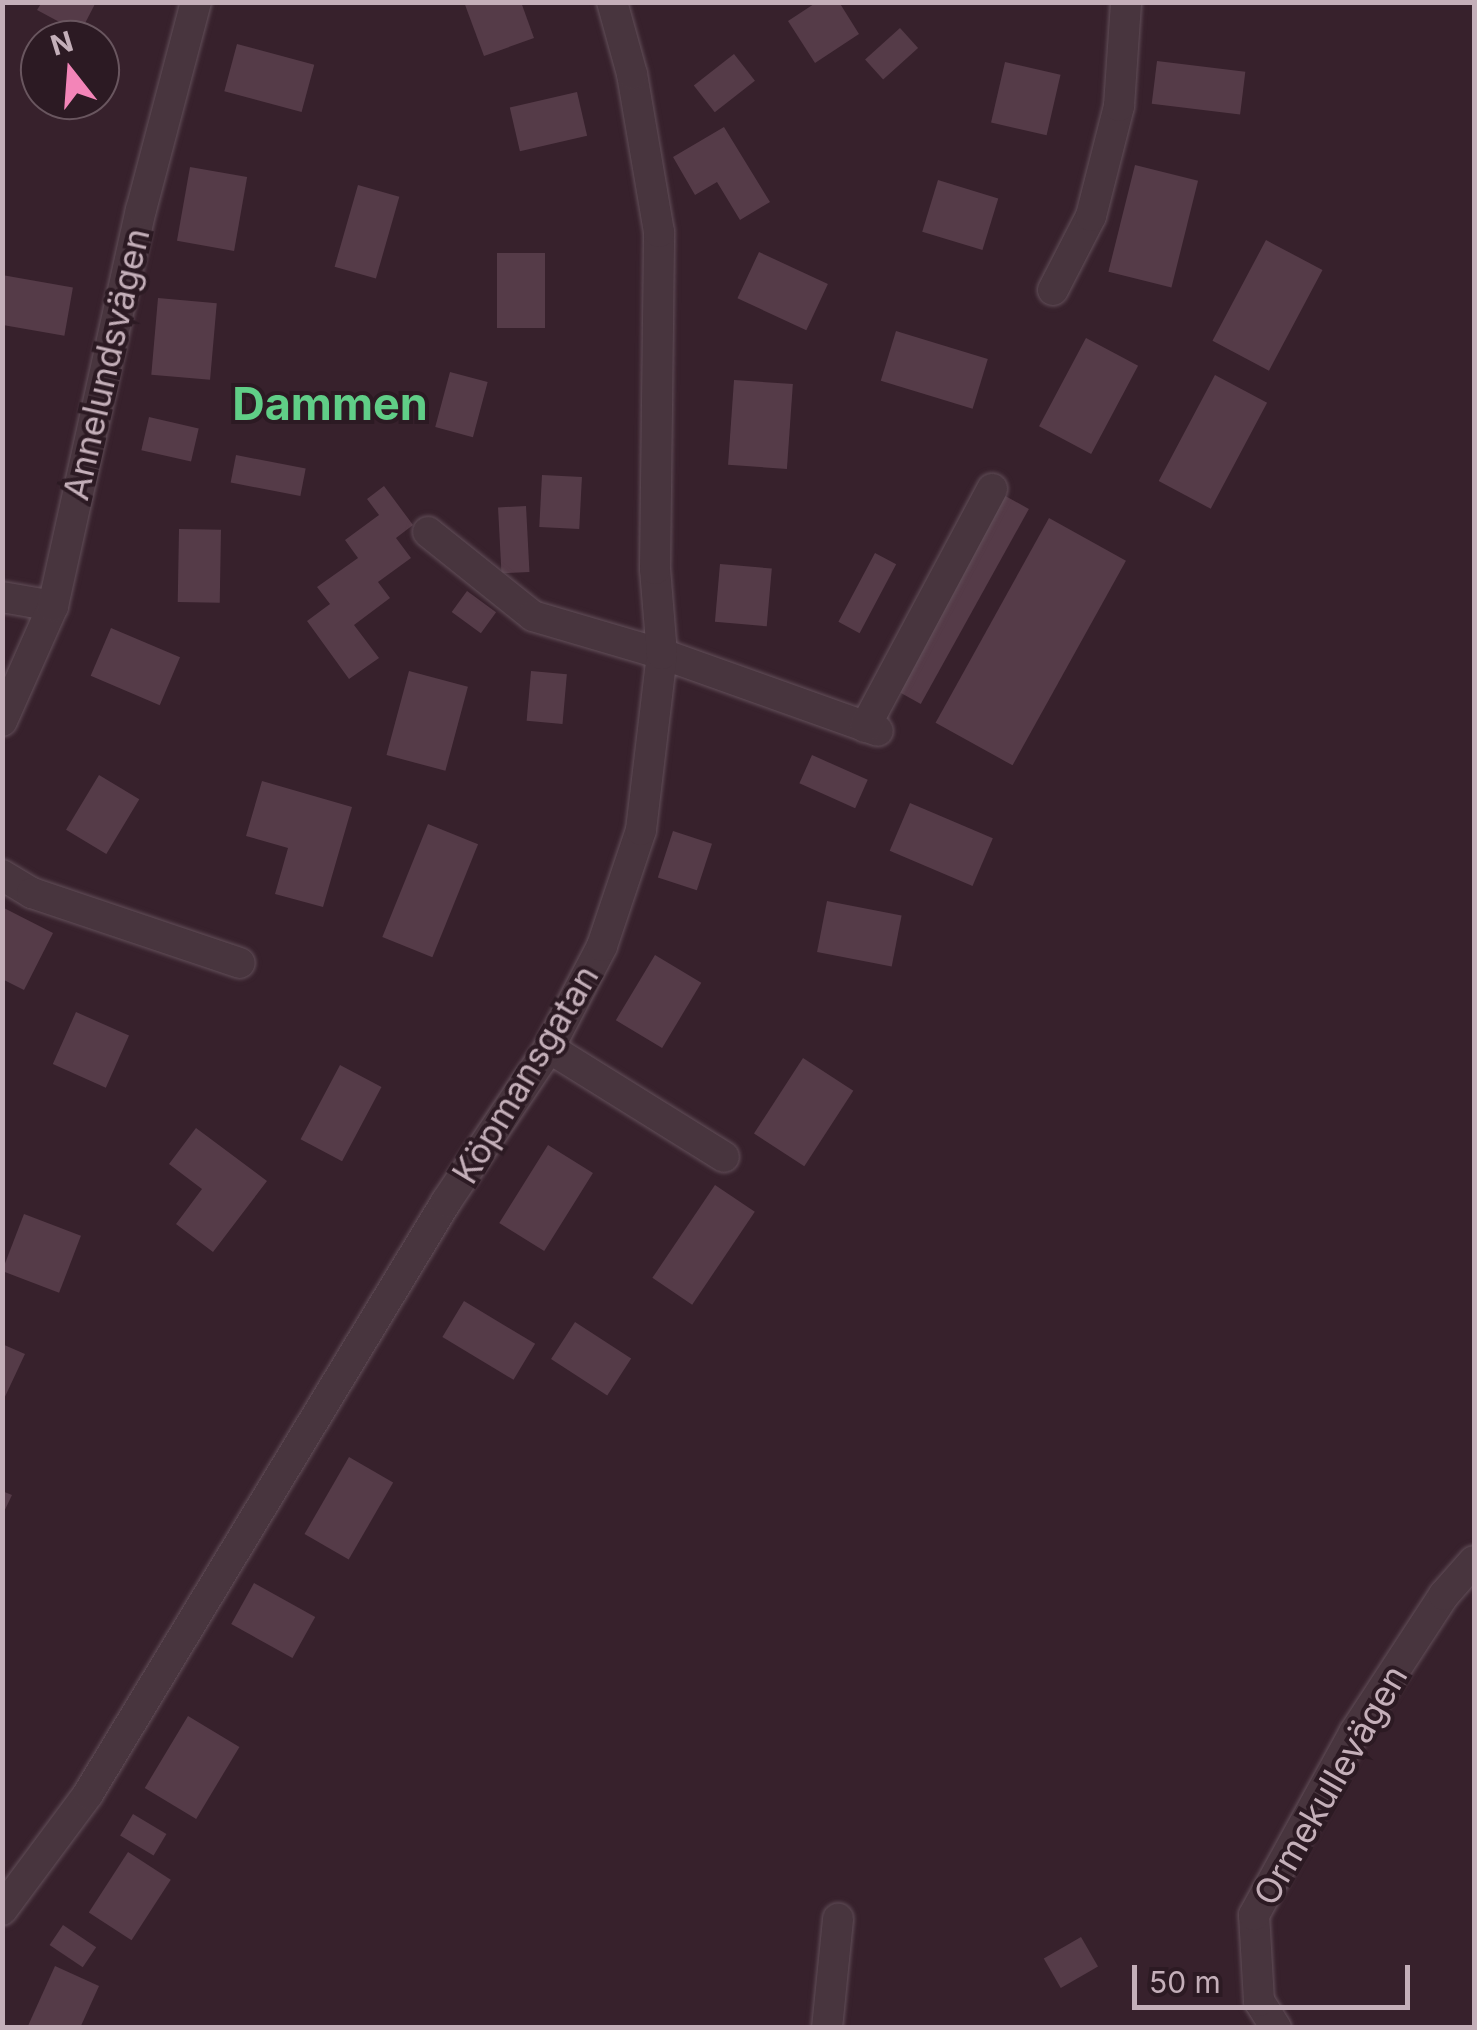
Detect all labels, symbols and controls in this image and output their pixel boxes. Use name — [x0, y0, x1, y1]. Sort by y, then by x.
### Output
north arrow — [20, 20, 120, 120]
text: N — [47, 24, 77, 63]
street label: Annelundsvägen — [54, 224, 158, 504]
district label: Dammen — [232, 377, 428, 431]
street label: Köpmansgatan — [443, 957, 607, 1191]
street label: Ormekullevägen — [1244, 1658, 1416, 1912]
scale bar — [1137, 1945, 1414, 2007]
text: 50 m — [1149, 1964, 1221, 2000]

